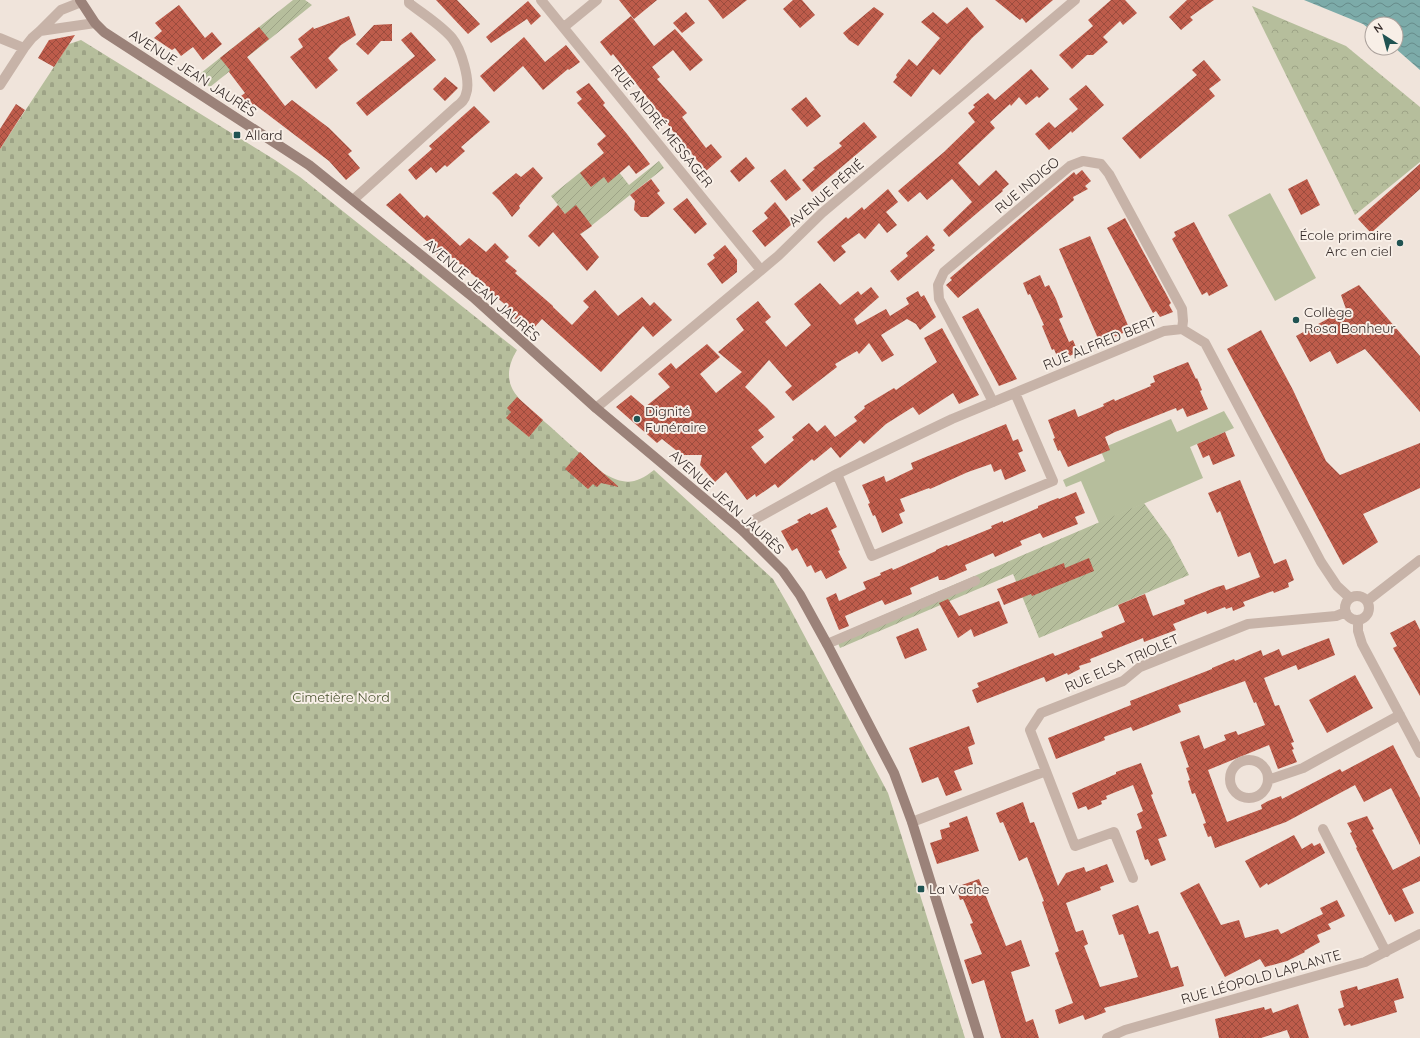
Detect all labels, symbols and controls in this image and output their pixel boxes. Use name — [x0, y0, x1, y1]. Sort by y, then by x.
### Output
north arrow — [1364, 16, 1404, 56]
text: N — [1371, 20, 1386, 36]
street label: AVENUE JEAN JAURÈS — [126, 25, 260, 121]
street label: RUE ANDRÉ MESSAGER — [607, 61, 717, 191]
place label: Allard — [245, 126, 283, 144]
marker: Allard — [232, 130, 242, 140]
street label: RUE INDIGO — [991, 153, 1063, 217]
street label: AVENUE PÉRIÉ — [785, 155, 867, 231]
place label: École primaire Arc en ciel — [1299, 226, 1392, 260]
street label: AVENUE JEAN JAURÈS — [420, 235, 544, 345]
marker: École primaire Arc en ciel — [1395, 238, 1405, 248]
place label: Collège Rosa Bonheur — [1304, 303, 1396, 337]
street label: RUE ALFRED BERT — [1040, 312, 1160, 374]
marker: Collège Rosa Bonheur — [1291, 315, 1301, 325]
place label: Dignité Funéraire — [645, 402, 706, 436]
marker: Dignité Funéraire — [632, 414, 642, 424]
street label: AVENUE JEAN JAURÈS — [666, 446, 788, 558]
street label: RUE ELSA TRIOLET — [1062, 630, 1182, 696]
park label: Cimetière Nord — [292, 688, 390, 706]
place label: La Vache — [929, 880, 990, 898]
marker: La Vache — [916, 884, 926, 894]
street label: RUE LÉOPOLD LAPLANTE — [1179, 946, 1343, 1008]

